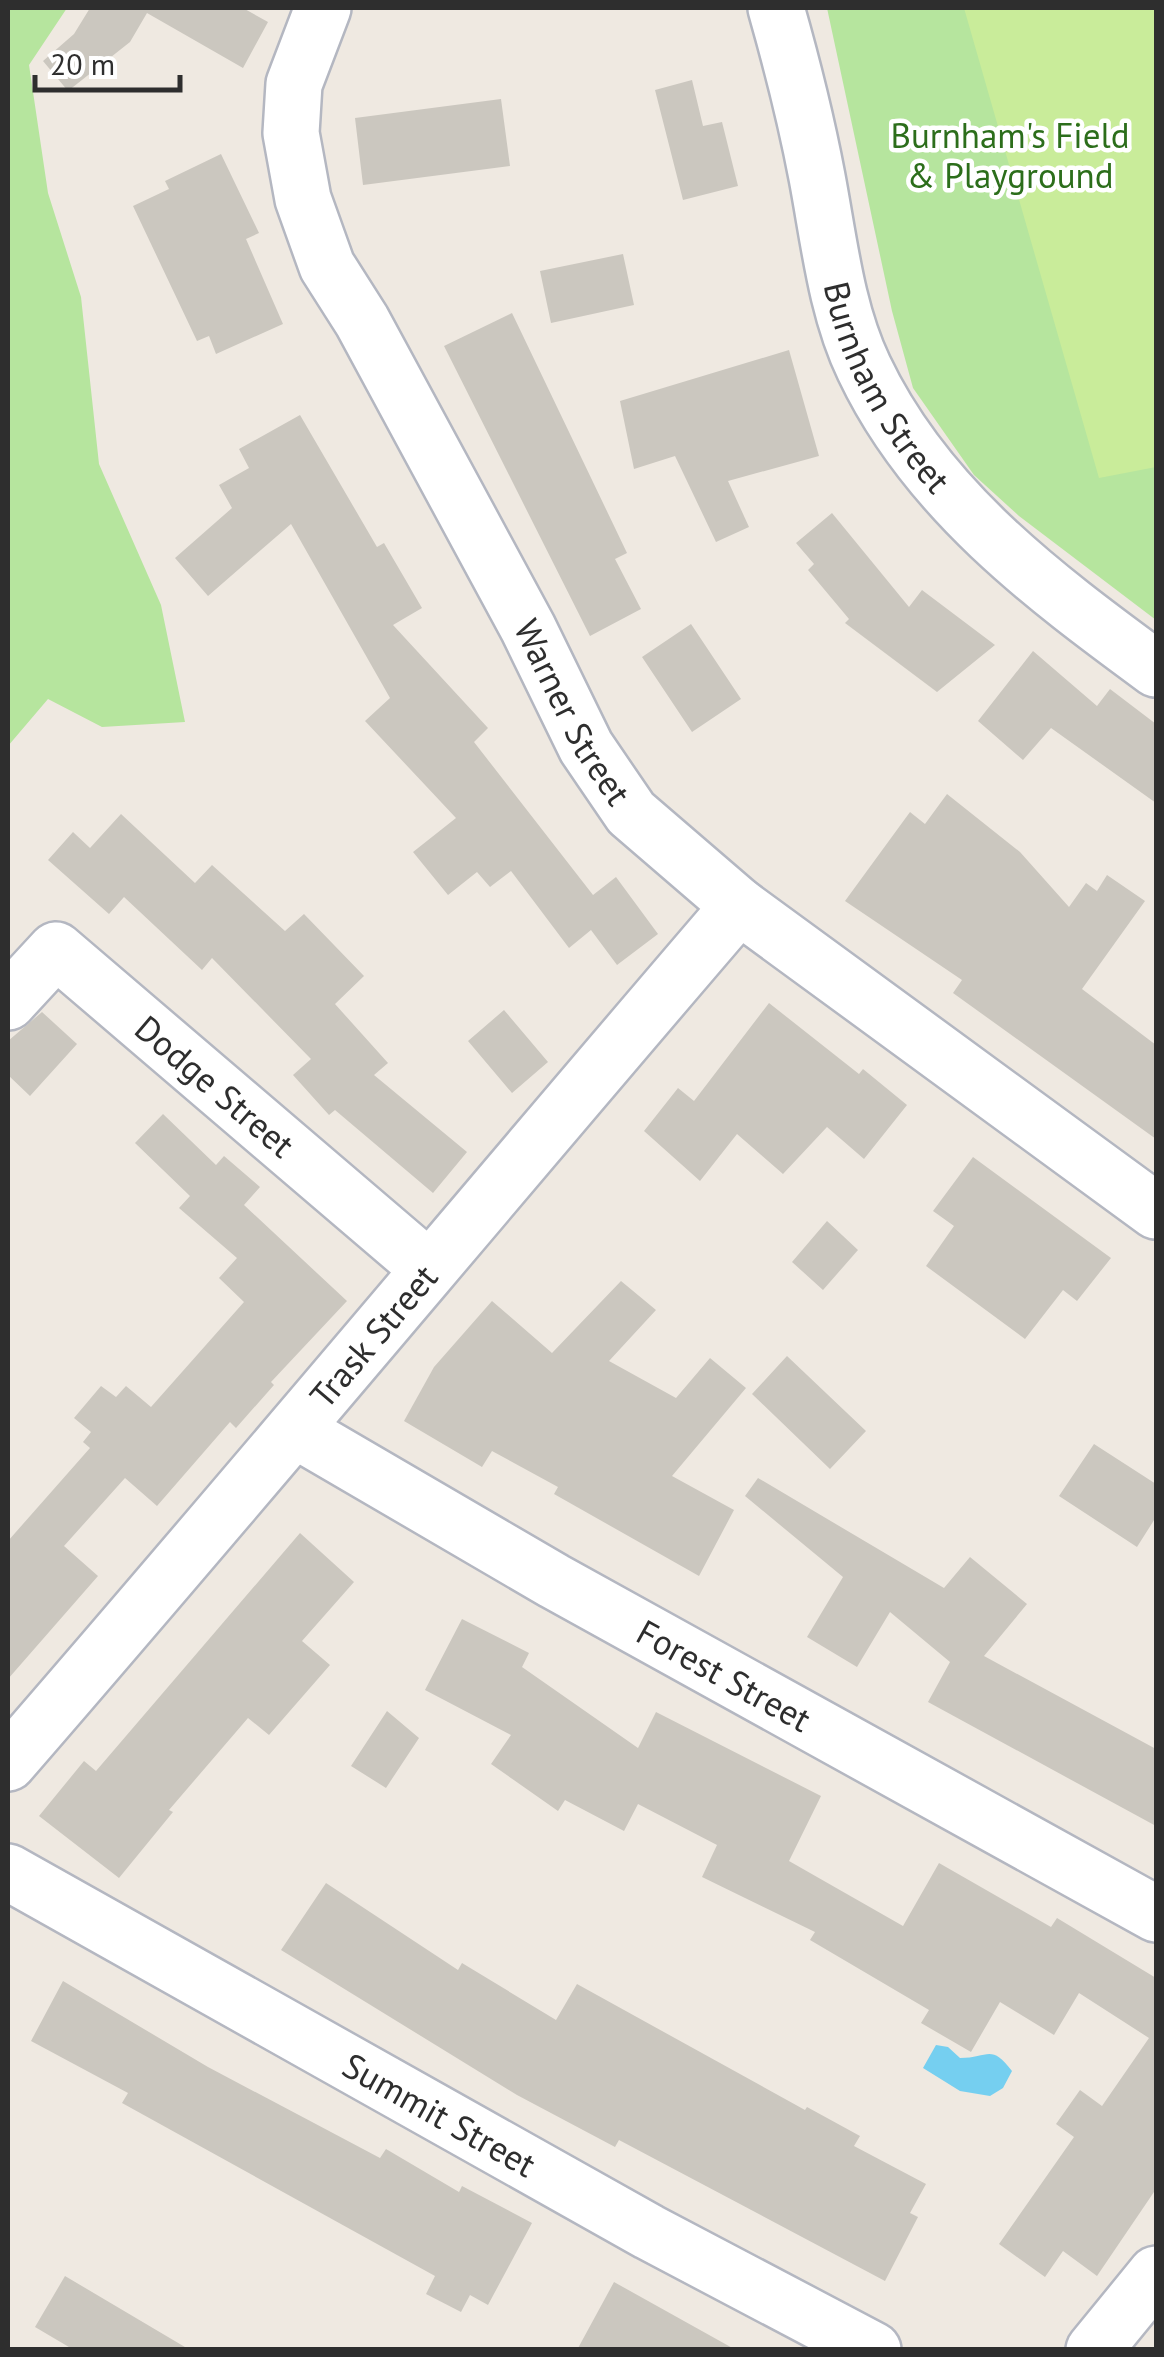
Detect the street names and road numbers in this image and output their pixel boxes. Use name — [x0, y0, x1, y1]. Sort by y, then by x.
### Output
street label: Burnham Street — [814, 277, 961, 502]
street label: Warner Street — [504, 612, 642, 814]
street label: Dodge Street — [126, 1005, 305, 1167]
street label: Trask Street — [299, 1254, 447, 1417]
street label: Forest Street — [629, 1609, 819, 1742]
street label: Summit Street — [335, 2042, 544, 2187]

